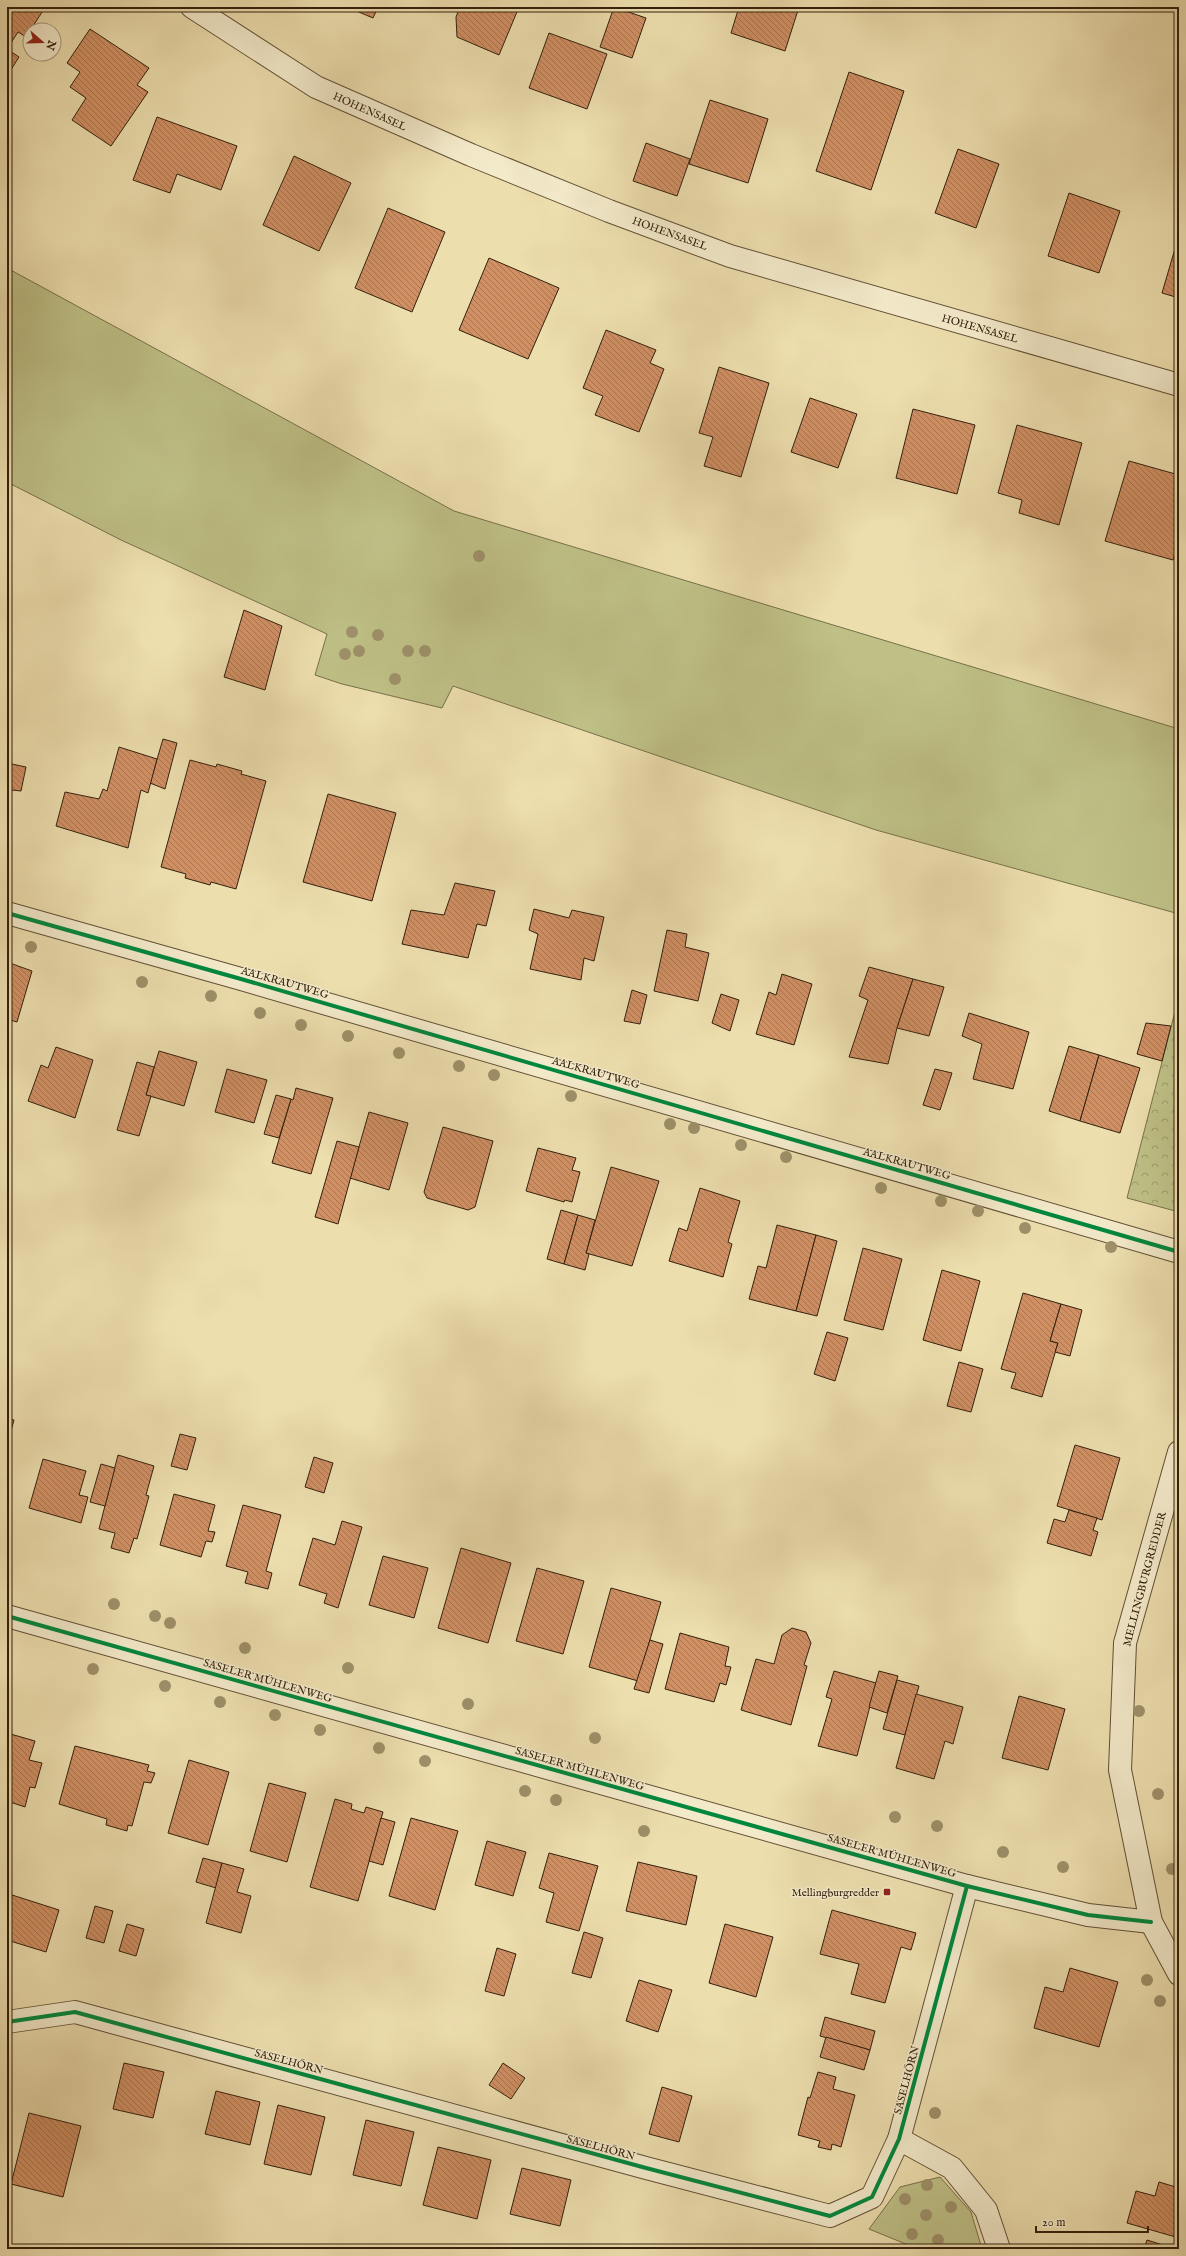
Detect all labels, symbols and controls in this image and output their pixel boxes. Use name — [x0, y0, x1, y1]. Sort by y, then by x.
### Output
north arrow — [22, 22, 62, 62]
text: N — [42, 37, 59, 52]
street label: HOHENSASEL — [331, 89, 409, 134]
street label: HOHENSASEL — [630, 214, 709, 254]
street label: HOHENSASEL — [940, 311, 1020, 347]
street label: AALKRAUTWEG — [238, 964, 330, 1002]
street label: AALKRAUTWEG — [549, 1054, 641, 1092]
street label: AALKRAUTWEG — [860, 1145, 952, 1183]
street label: MELLINGBURGREDDER — [1120, 1510, 1170, 1648]
street label: SASELER MÜHLENWEG — [202, 1656, 334, 1706]
street label: SASELER MÜHLENWEG — [514, 1744, 646, 1794]
street label: SASELER MÜHLENWEG — [826, 1831, 958, 1881]
place label: Mellingburgredder — [791, 1886, 879, 1900]
marker: Mellingburgredder — [882, 1887, 892, 1897]
street label: SASELHÖRN — [891, 2044, 923, 2116]
street label: SASELHÖRN — [253, 2046, 325, 2078]
street label: SASELHÖRN — [565, 2132, 637, 2164]
scale bar — [1036, 2208, 1148, 2234]
text: 20 m — [1042, 2215, 1065, 2230]

